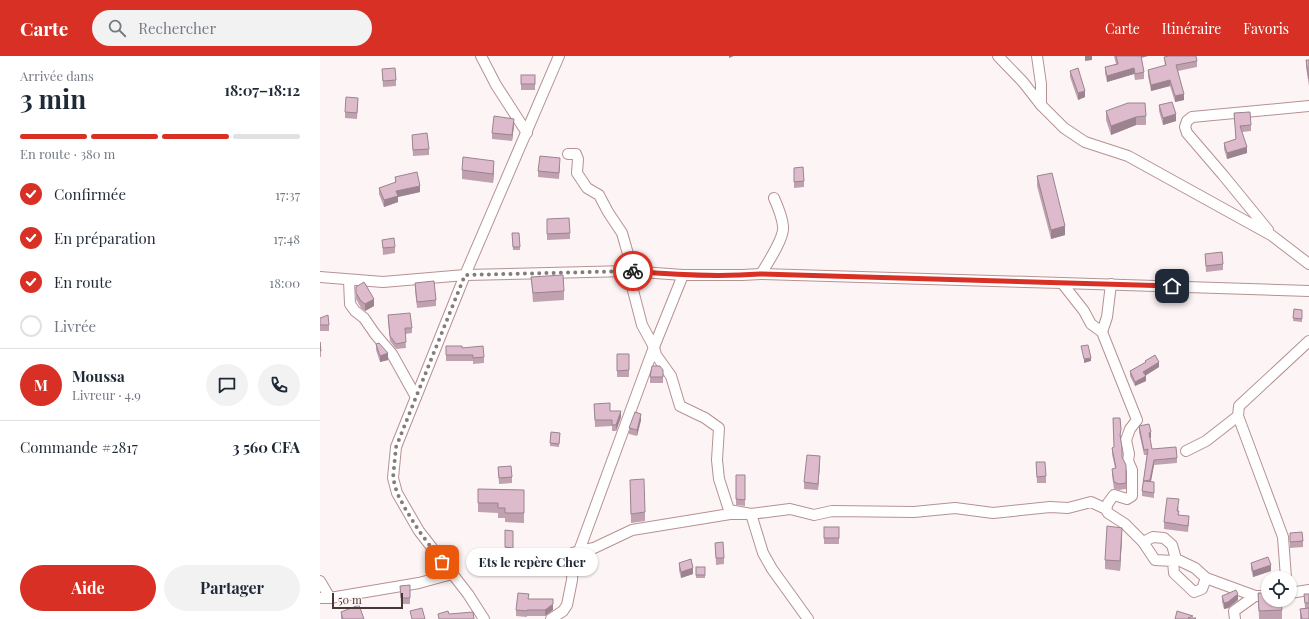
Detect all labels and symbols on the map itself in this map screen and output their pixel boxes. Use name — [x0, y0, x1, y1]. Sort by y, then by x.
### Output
courier — [613, 251, 653, 291]
pin — [1155, 269, 1189, 303]
pin — [425, 545, 459, 579]
callout: Ets le repère Cher — [466, 548, 598, 576]
scale bar — [332, 591, 403, 610]

